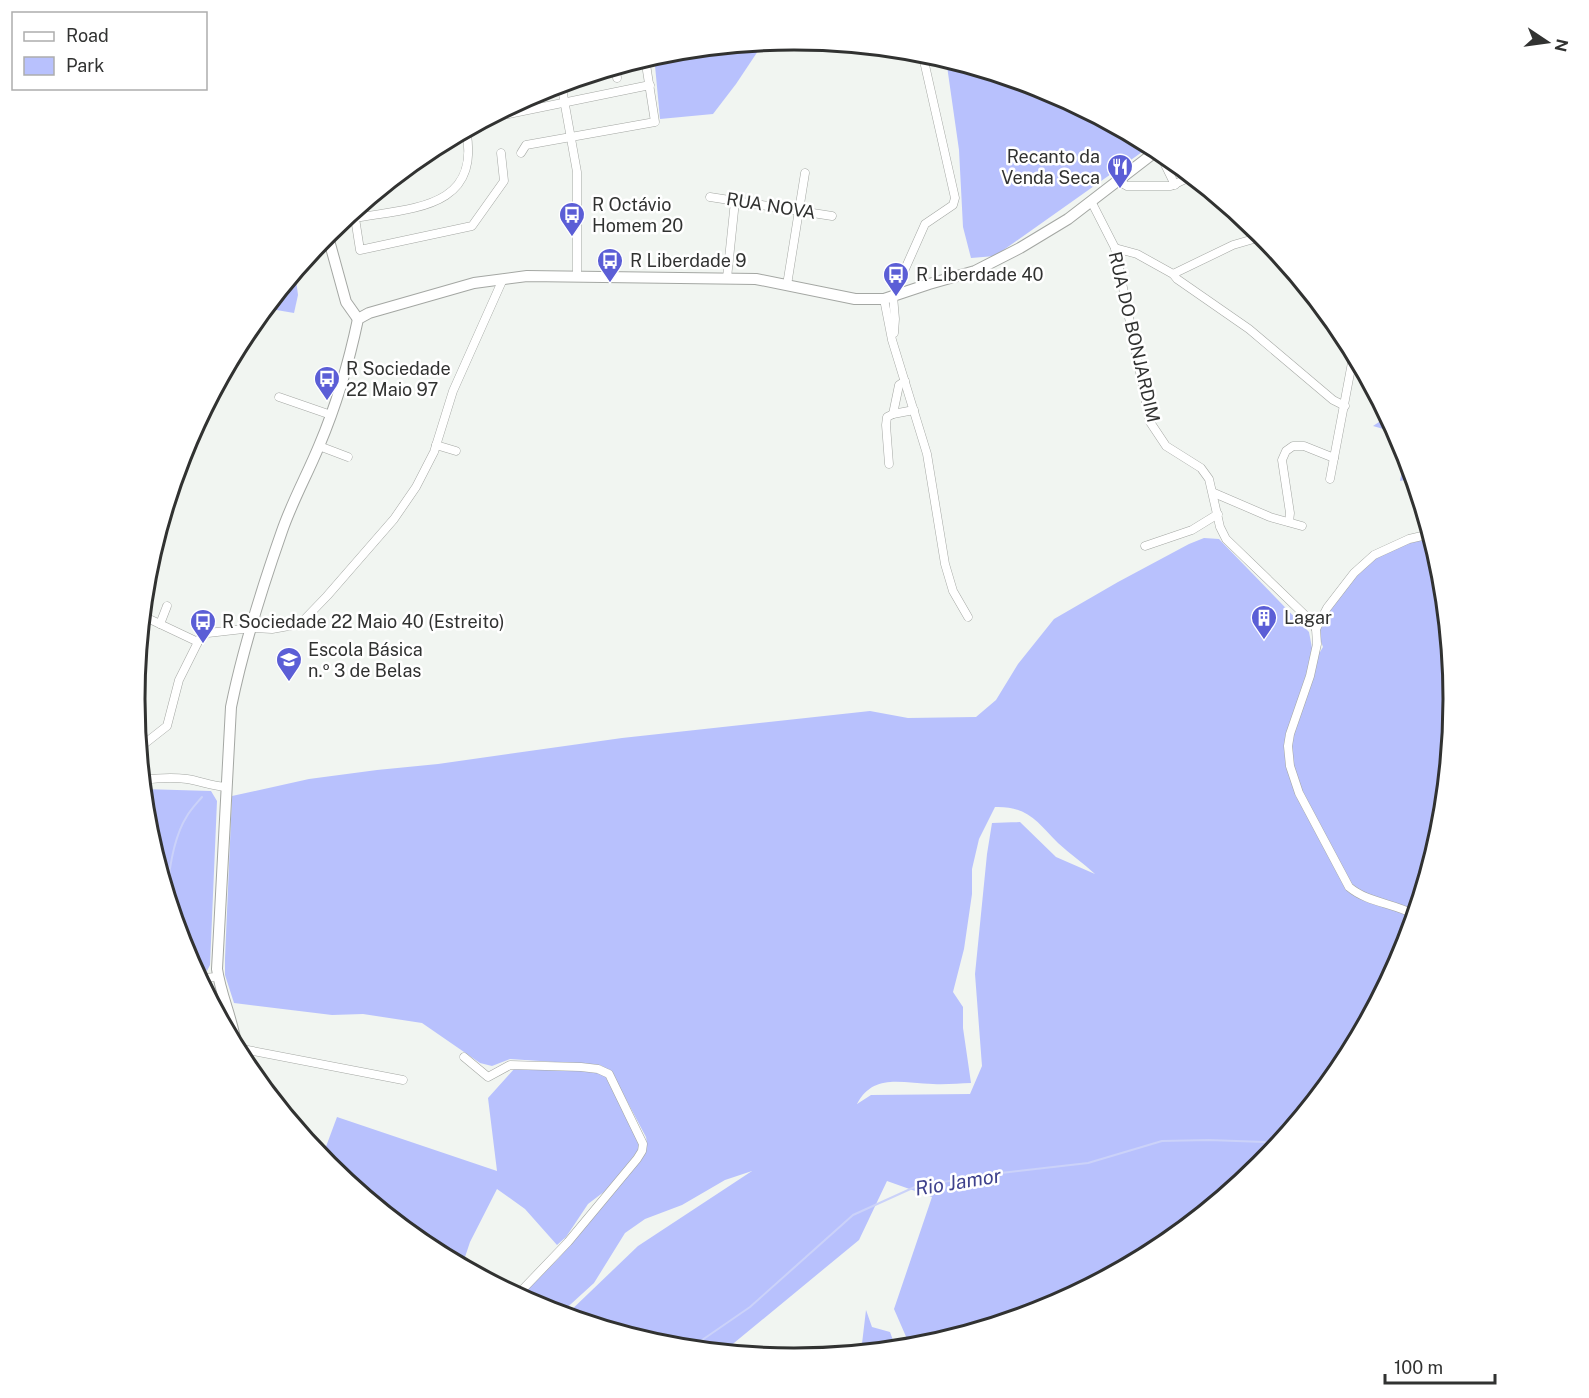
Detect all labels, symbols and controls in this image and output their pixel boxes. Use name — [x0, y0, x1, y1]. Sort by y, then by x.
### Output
legend — [12, 12, 207, 90]
north arrow — [1517, 12, 1577, 72]
text: Road — [66, 25, 109, 46]
text: N — [1550, 37, 1572, 53]
text: Park — [66, 55, 104, 76]
place label: Recanto da Venda Seca — [1001, 146, 1100, 188]
restaurant icon: Recanto da Venda Seca — [1105, 152, 1135, 190]
street label: RUA NOVA — [725, 188, 818, 223]
place label: R Octávio Homem 20 — [592, 194, 683, 236]
bus stop icon: R Octávio Homem 20 — [557, 200, 587, 238]
bus stop icon: R Liberdade 9 — [595, 246, 625, 284]
street label: RUA DO BONJARDIM — [1105, 249, 1164, 424]
place label: R Liberdade 9 — [630, 250, 746, 271]
bus stop icon: R Liberdade 40 — [881, 260, 911, 298]
place label: R Liberdade 40 — [916, 264, 1044, 285]
place label: R Sociedade 22 Maio 97 — [346, 358, 451, 400]
bus stop icon: R Sociedade 22 Maio 97 — [312, 364, 342, 402]
building icon: Lagar — [1249, 603, 1279, 641]
bus stop icon: R Sociedade 22 Maio 40 (Estreito) — [188, 607, 218, 645]
place label: Lagar — [1284, 607, 1332, 628]
place label: R Sociedade 22 Maio 40 (Estreito) — [222, 611, 504, 632]
place label: Escola Básica n.º 3 de Belas — [308, 639, 423, 681]
school or university icon: Escola Básica n.º 3 de Belas — [274, 645, 304, 683]
water label: Rio Jamor — [913, 1163, 1003, 1201]
scale bar — [1385, 1347, 1494, 1385]
text: 100 m — [1394, 1357, 1443, 1378]

